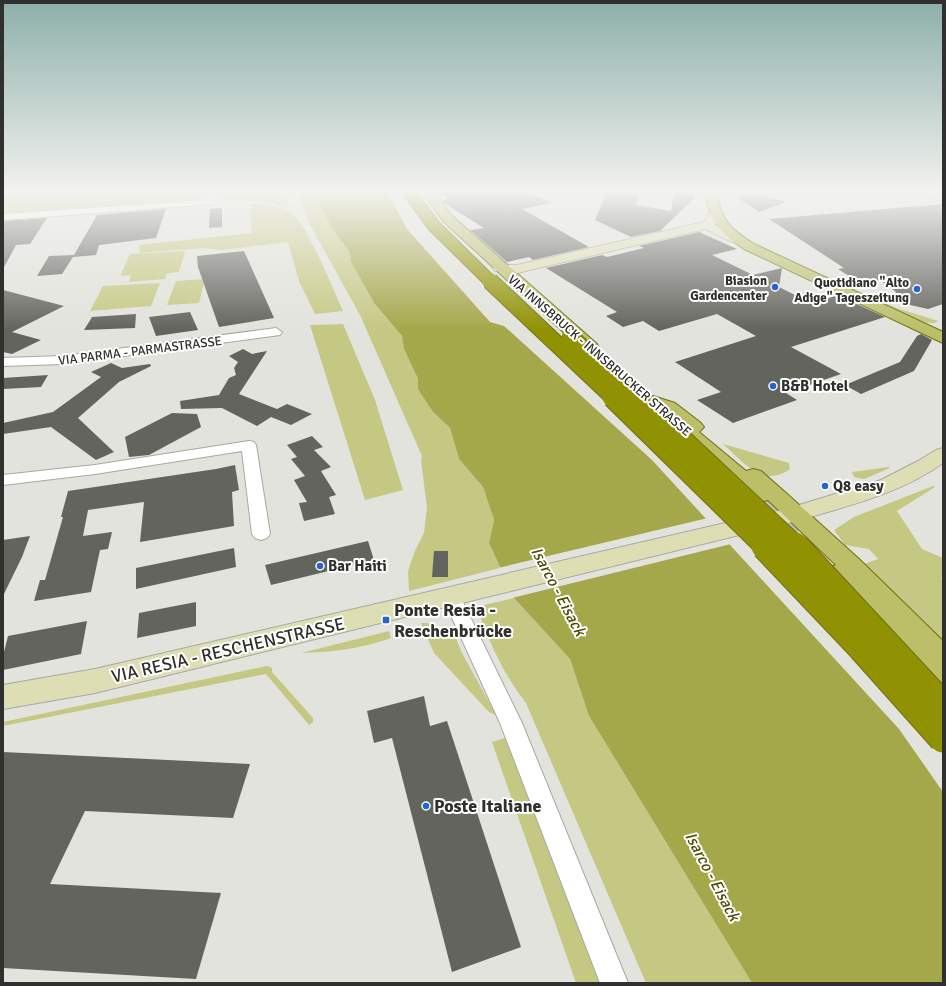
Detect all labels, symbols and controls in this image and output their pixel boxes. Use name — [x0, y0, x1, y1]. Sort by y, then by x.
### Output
street label: VIA INNSBRUCK - INNSBRUCKER STRASSE — [504, 272, 694, 440]
place label: Biasion Gardencenter — [690, 273, 768, 304]
place label: Quotidiano "Alto Adige" Tageszeitung — [794, 275, 909, 306]
marker: Biasion Gardencenter — [770, 282, 780, 292]
marker: Quotidiano "Alto Adige" Tageszeitung — [912, 284, 922, 294]
street label: VIA PARMA - PARMASTRASSE — [57, 333, 223, 369]
place label: B&B Hotel — [781, 377, 849, 395]
marker: B&B Hotel — [768, 381, 778, 391]
place label: Q8 easy — [833, 477, 884, 495]
marker: Q8 easy — [820, 481, 830, 491]
water label: Isarco - Eisack — [526, 544, 591, 641]
place label: Bar Haiti — [328, 557, 387, 575]
marker: Bar Haiti — [315, 561, 325, 571]
place label: Ponte Resia - Reschenbrücke — [394, 599, 512, 642]
street label: VIA RESIA - RESCHENSTRASSE — [109, 612, 347, 688]
marker: Ponte Resia - Reschenbrücke — [381, 615, 391, 625]
place label: Poste Italiane — [434, 795, 542, 817]
marker: Poste Italiane — [421, 801, 431, 811]
water label: Isarco - Eisack — [680, 829, 745, 926]

